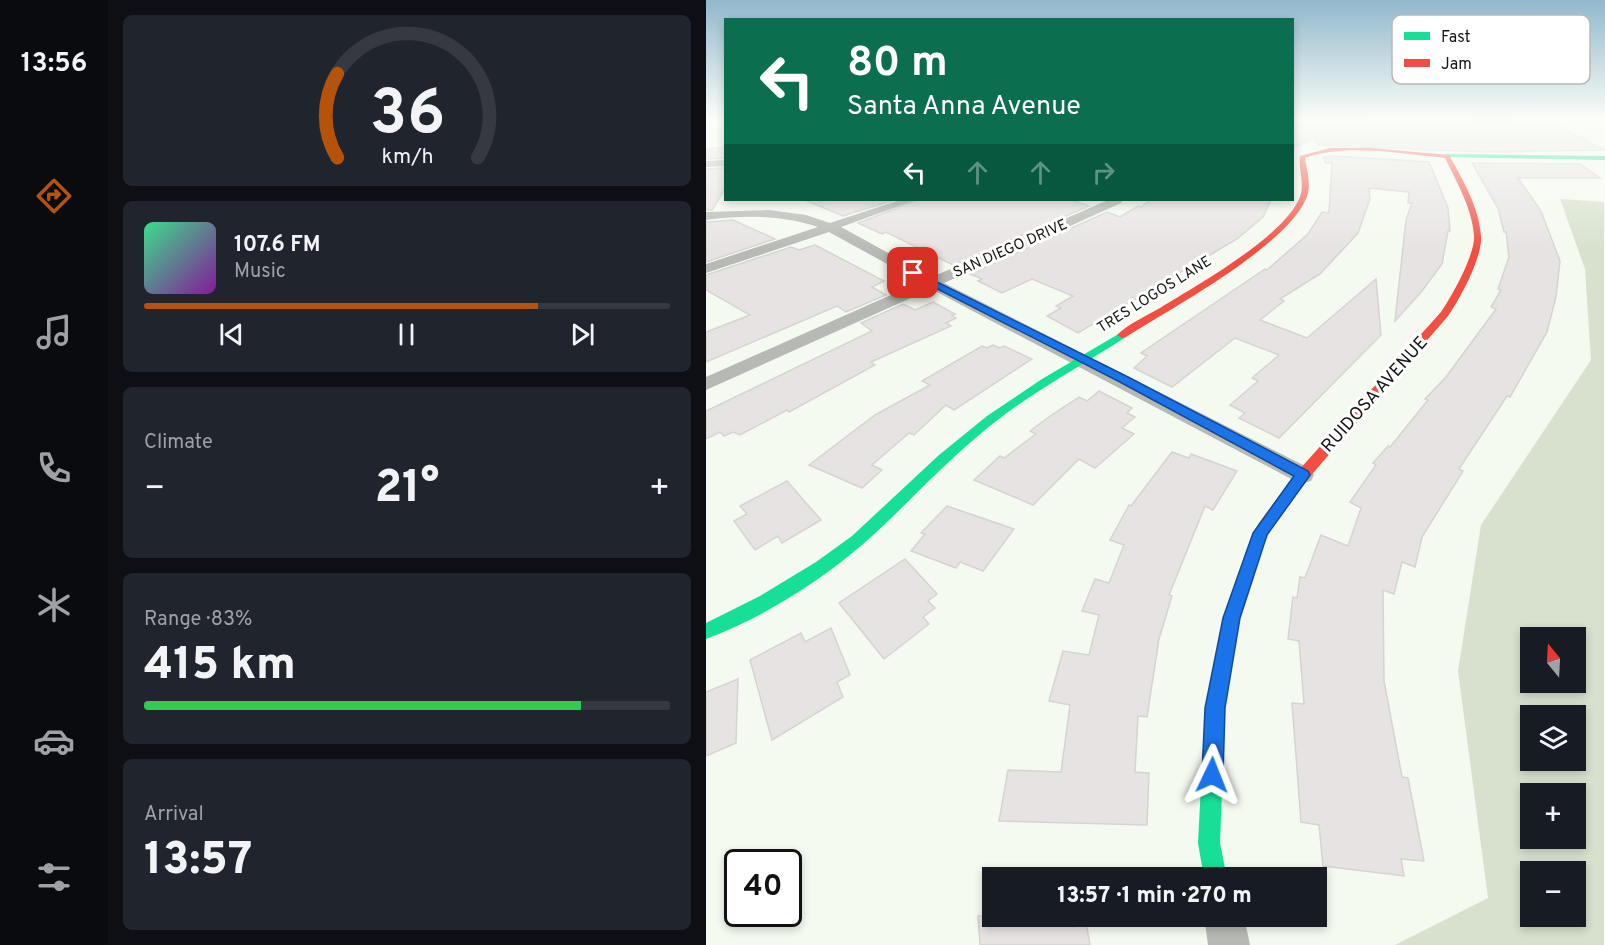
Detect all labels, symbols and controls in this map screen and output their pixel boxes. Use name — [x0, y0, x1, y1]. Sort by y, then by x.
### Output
legend — [1392, 15, 1590, 84]
text: Fast — [1441, 28, 1471, 48]
text: 80 m — [847, 38, 948, 91]
icon: left — [748, 42, 826, 120]
text: 13:56 — [21, 47, 87, 81]
text: Jam — [1441, 55, 1472, 75]
text: 36 — [369, 77, 445, 156]
text: Santa Anna Avenue — [847, 90, 1081, 124]
text: km/h — [381, 144, 433, 171]
icon: left — [898, 156, 931, 189]
icon: ahead — [961, 156, 994, 189]
icon: ahead — [1024, 156, 1057, 189]
icon: right — [1087, 156, 1120, 189]
icon: directions — [33, 175, 75, 217]
street label: SAN DIEGO DRIVE — [951, 216, 1071, 283]
text: 107.6 FM — [234, 232, 321, 259]
pin — [887, 247, 938, 298]
street label: TRES LOGOS LANE — [1094, 252, 1215, 338]
icon: arrive — [896, 256, 929, 289]
text: Music — [234, 259, 286, 285]
icon: music — [33, 311, 75, 353]
icon: previous — [215, 318, 248, 351]
icon: pause — [390, 318, 423, 351]
icon: next — [566, 318, 599, 351]
street label: RUIDOSA AVENUE — [1317, 332, 1433, 458]
text: Climate — [144, 430, 213, 456]
icon: phone — [33, 447, 75, 489]
text: 21° — [375, 461, 439, 518]
text: − — [144, 469, 165, 511]
text: + — [649, 469, 670, 511]
icon: climate — [33, 584, 75, 626]
text: Range · 83% — [144, 607, 252, 633]
north arrow — [1520, 627, 1586, 693]
map controls — [1520, 627, 1586, 927]
text: 415 km — [144, 638, 296, 695]
button: layers — [1520, 705, 1586, 771]
icon: car — [33, 720, 75, 762]
position arrow — [1180, 743, 1244, 807]
button: + — [1520, 783, 1586, 849]
text: Arrival — [144, 802, 204, 828]
text: 13:57 — [144, 833, 252, 890]
speed limit sign: 40 — [724, 849, 802, 927]
icon: filters — [33, 856, 75, 898]
button: − — [1520, 861, 1586, 927]
text: 13:57 · 1 min · 270 m — [1057, 883, 1252, 910]

